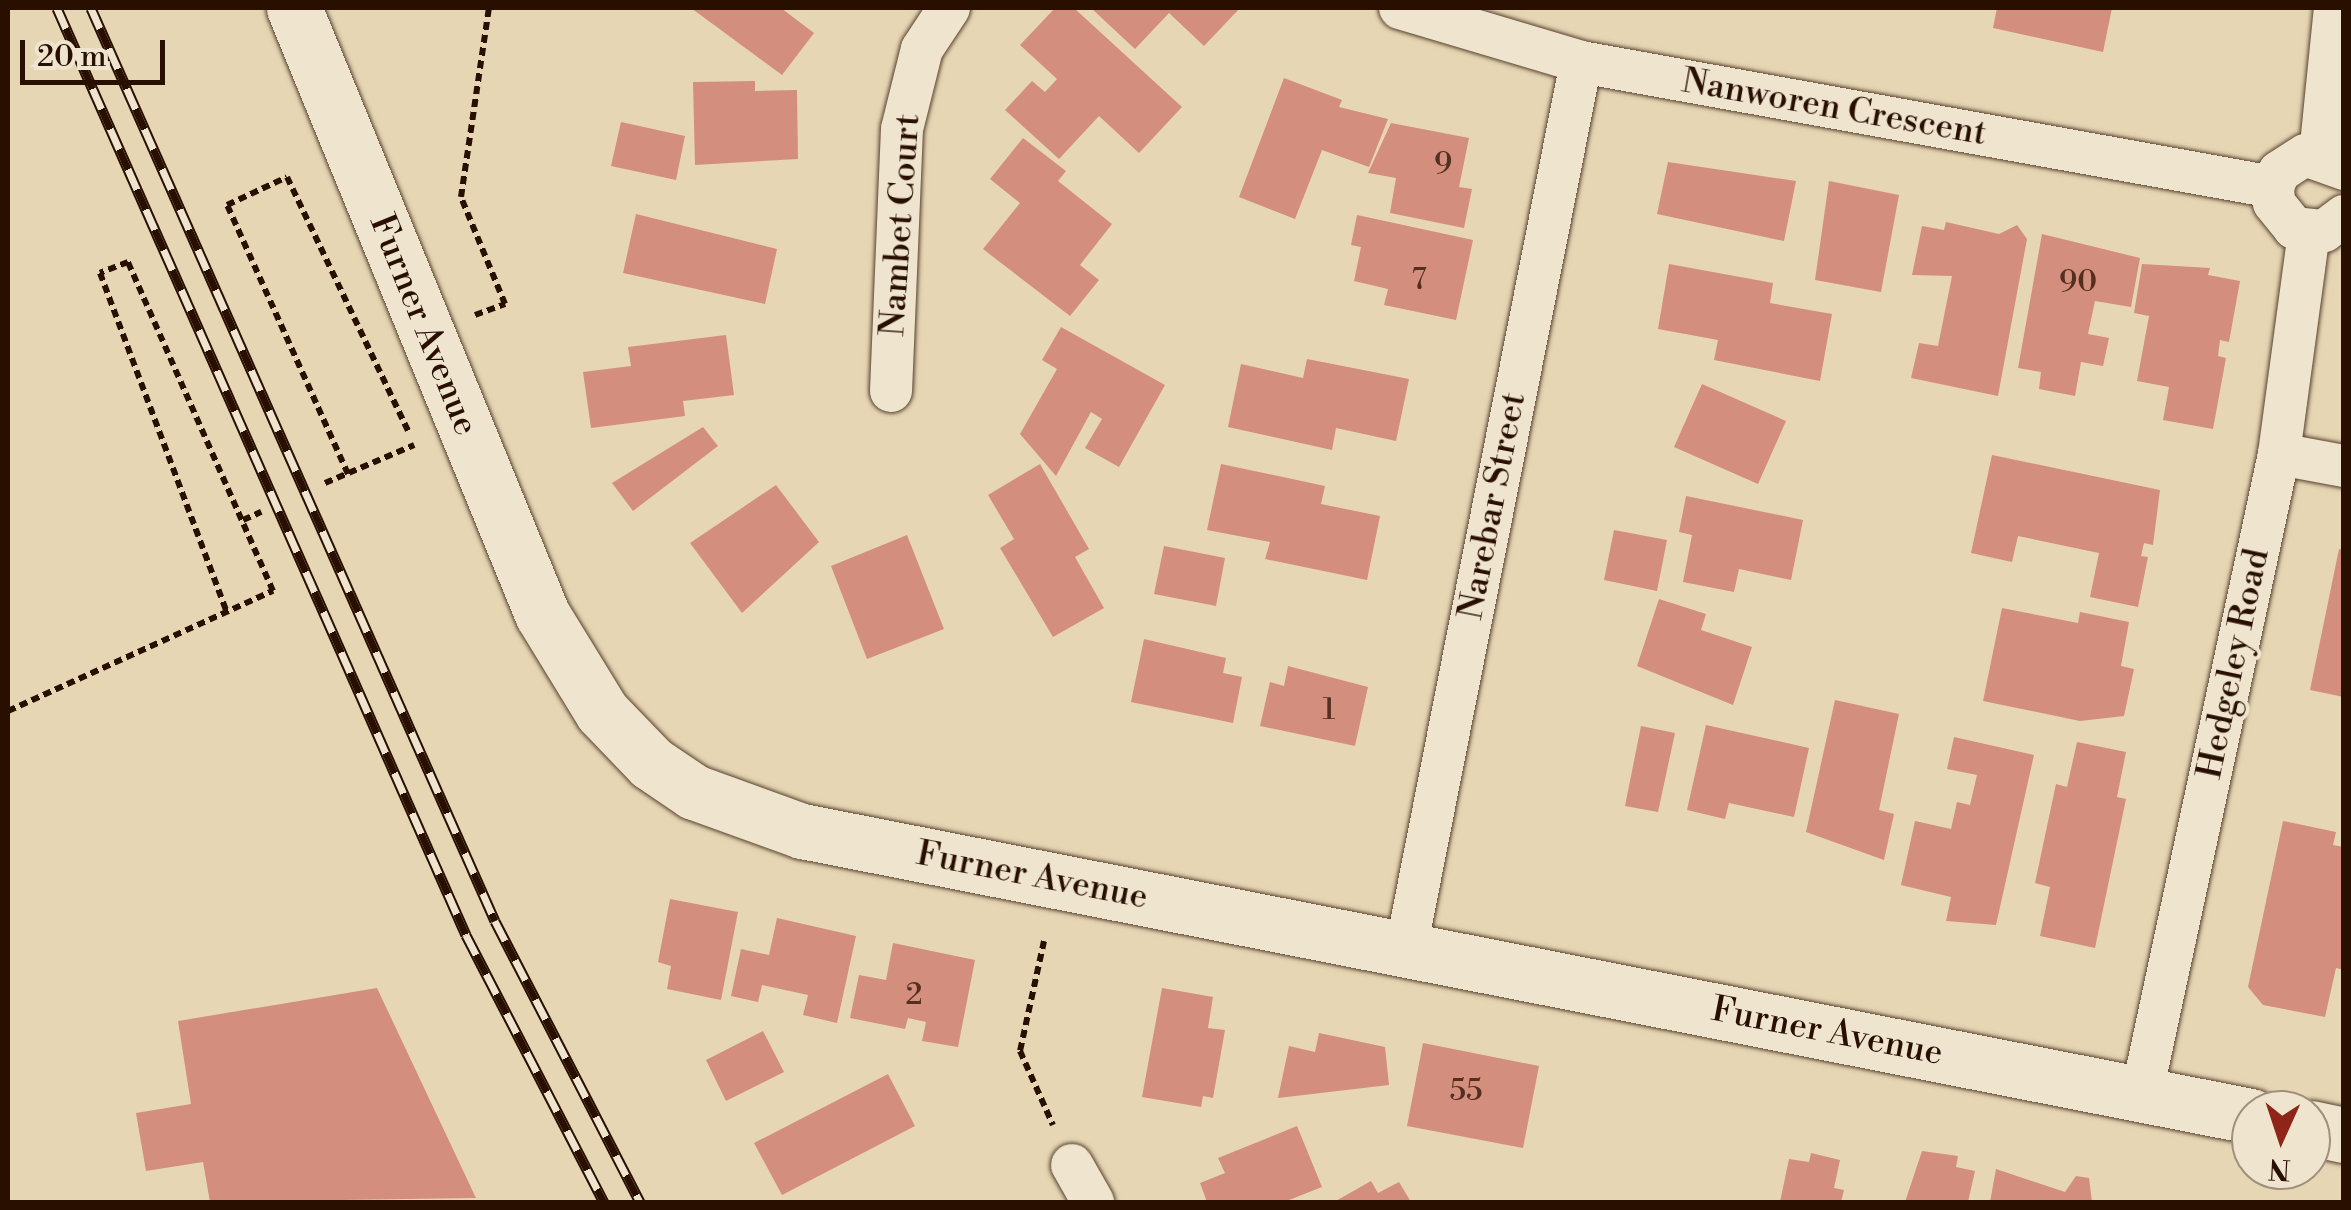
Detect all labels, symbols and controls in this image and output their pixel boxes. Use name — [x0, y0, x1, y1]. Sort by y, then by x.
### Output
scale bar — [25, 20, 170, 82]
text: 20 m — [37, 38, 106, 76]
street label: Nanworen Crescent — [1678, 61, 1990, 155]
street label: Nambet Court — [872, 112, 930, 338]
house number: 9 — [1434, 146, 1452, 182]
street label: Furner Avenue — [360, 208, 486, 442]
house number: 7 — [1411, 262, 1427, 298]
house number: 90 — [2059, 264, 2097, 300]
street label: Narebar Street — [1450, 389, 1536, 623]
street label: Hedgeley Road — [2189, 545, 2279, 783]
house number: 1 — [1323, 692, 1335, 728]
street label: Furner Avenue — [913, 833, 1151, 919]
house number: 2 — [905, 977, 923, 1013]
street label: Furner Avenue — [1708, 989, 1946, 1075]
house number: 55 — [1449, 1073, 1483, 1109]
north arrow — [2231, 1090, 2331, 1190]
text: N — [2268, 1150, 2291, 1187]

